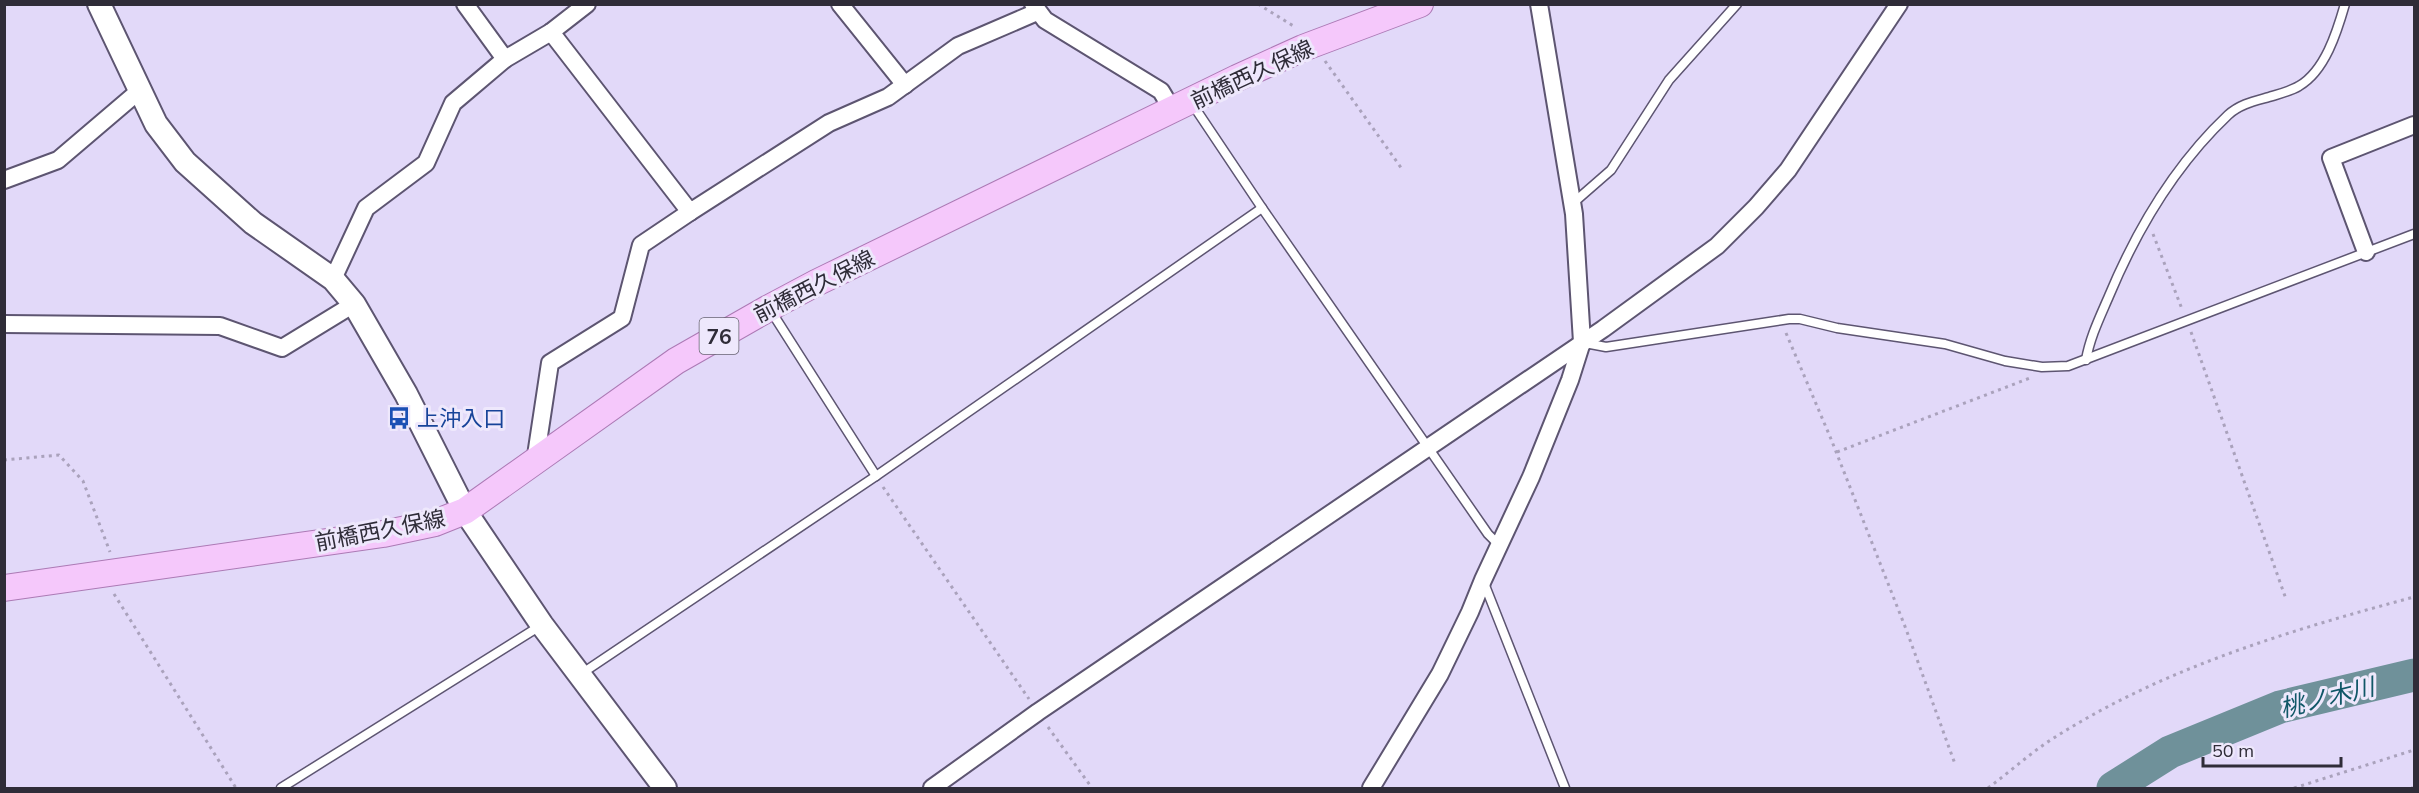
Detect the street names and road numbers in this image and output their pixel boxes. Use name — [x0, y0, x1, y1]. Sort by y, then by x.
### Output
street label: 前橋西久保線 — [1186, 33, 1318, 115]
street label: 前橋西久保線 — [749, 244, 879, 328]
road number: 76 — [700, 318, 738, 354]
street label: 前橋西久保線 — [313, 504, 447, 556]

